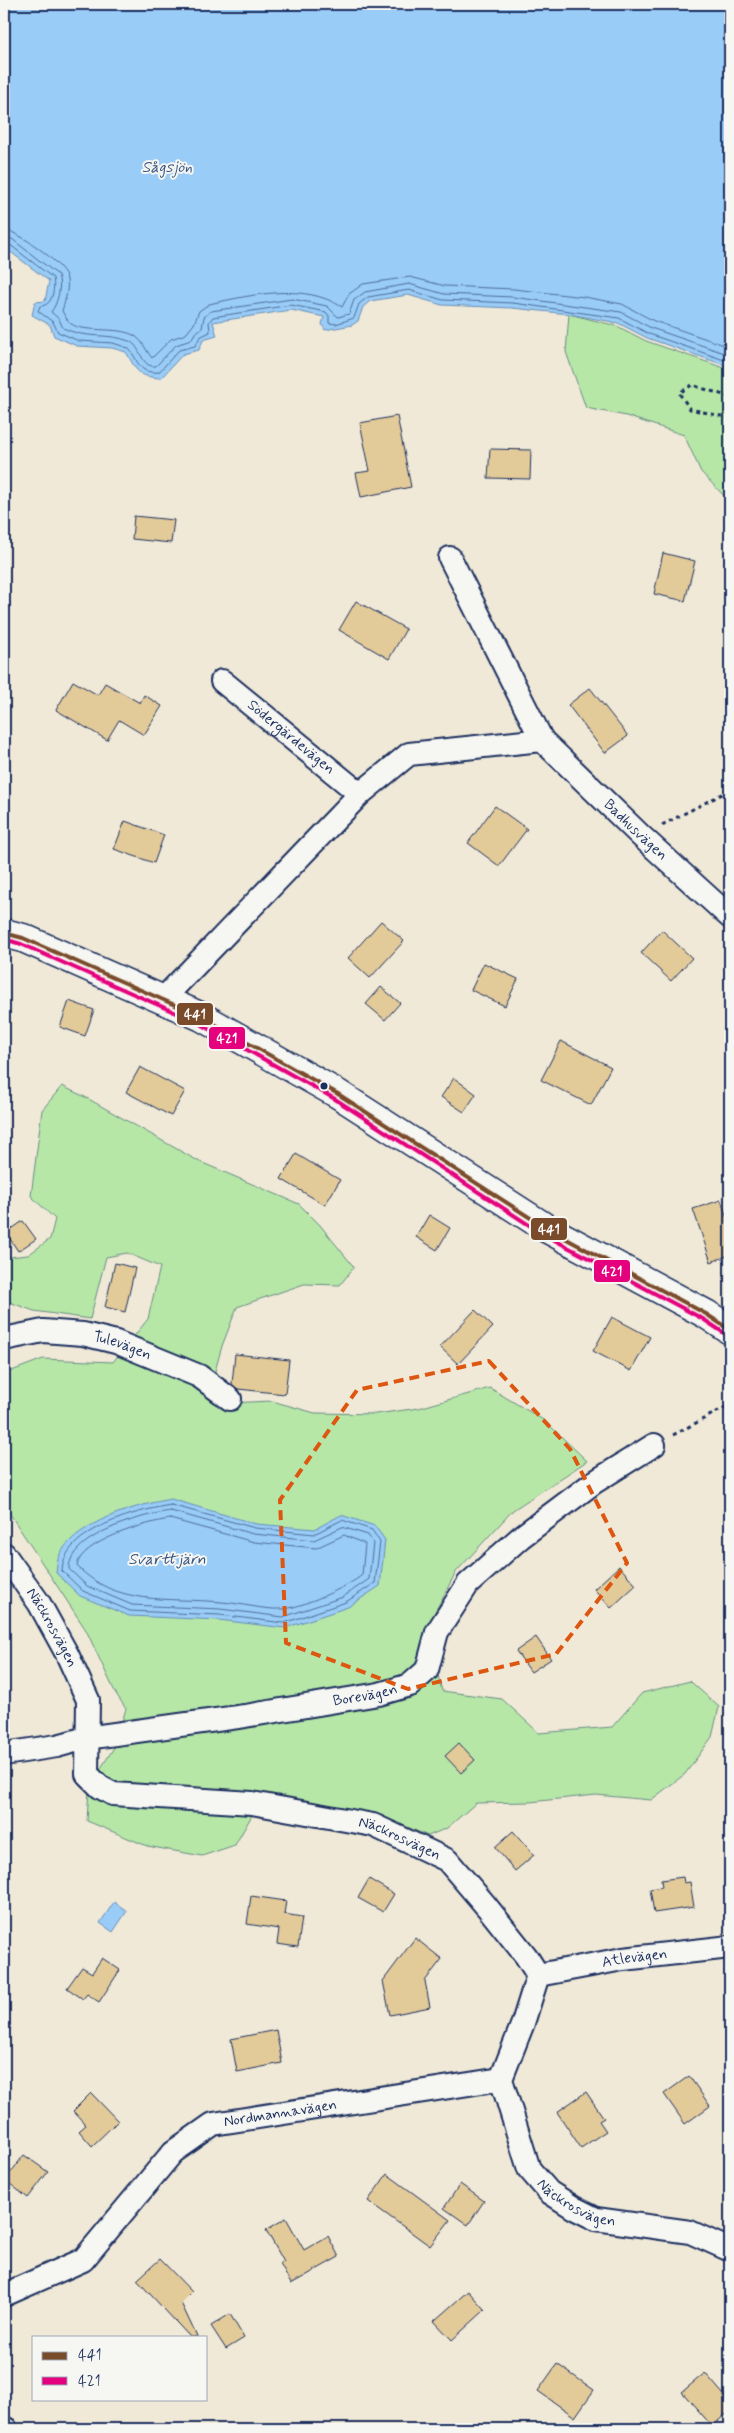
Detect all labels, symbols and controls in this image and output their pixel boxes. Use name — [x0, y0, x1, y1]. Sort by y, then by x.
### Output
water label: Sågsjön — [142, 157, 192, 178]
street label: Södergärdevägen — [243, 696, 339, 779]
street label: Badhusvägen — [599, 795, 672, 865]
line badge: 441 — [176, 1002, 214, 1026]
text: 441 — [184, 1006, 206, 1024]
line badge: 421 — [208, 1026, 246, 1050]
text: 421 — [217, 1030, 238, 1048]
unlabelled marker — [319, 1081, 329, 1091]
line badge: 441 — [530, 1217, 568, 1241]
text: 441 — [538, 1221, 560, 1239]
line badge: 421 — [593, 1259, 631, 1283]
text: 421 — [602, 1263, 623, 1281]
street label: Tulevägen — [91, 1327, 154, 1365]
water label: Svarttjärn — [128, 1549, 206, 1570]
street label: Näckrosvägen — [21, 1584, 82, 1671]
street label: Borevägen — [331, 1679, 400, 1711]
street label: Näckrosvägen — [357, 1813, 444, 1866]
street label: Atlevägen — [600, 1944, 668, 1973]
street label: Nordmannavägen — [222, 2095, 338, 2132]
street label: Näckrosvägen — [532, 2175, 617, 2232]
legend — [32, 2336, 208, 2400]
text: 441 — [78, 2346, 102, 2366]
text: 421 — [78, 2372, 101, 2392]

